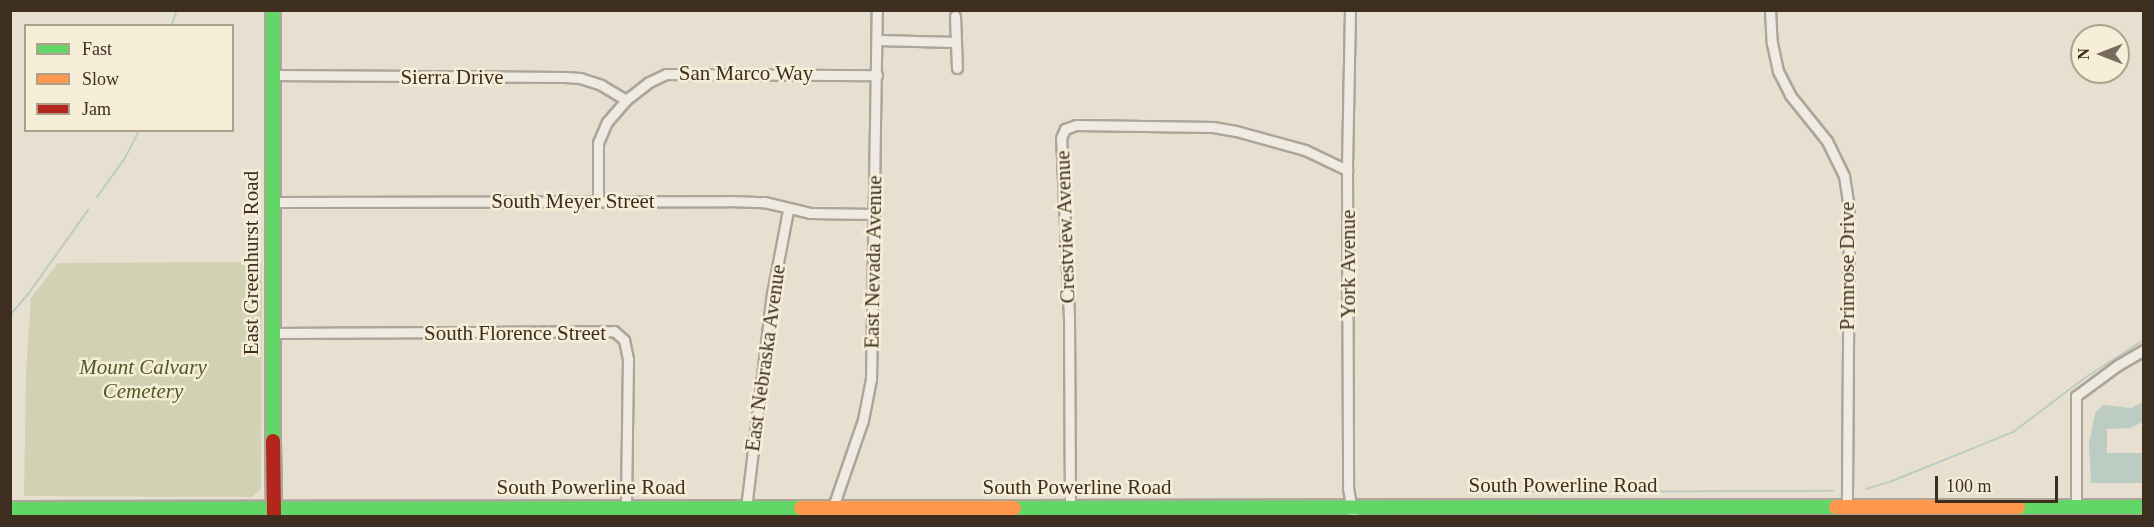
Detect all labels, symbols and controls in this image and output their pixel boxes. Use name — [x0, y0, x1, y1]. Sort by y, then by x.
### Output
legend — [24, 24, 234, 132]
north arrow — [2070, 24, 2130, 84]
text: Fast — [82, 39, 112, 59]
text: N — [2075, 48, 2092, 60]
street label: San Marco Way — [679, 60, 813, 86]
street label: Sierra Drive — [400, 64, 504, 90]
text: Slow — [82, 69, 119, 89]
text: Jam — [82, 99, 111, 119]
street label: Crestview Avenue — [1050, 150, 1080, 304]
street label: East Greenhurst Road — [238, 171, 264, 355]
street label: East Nevada Avenue — [859, 175, 887, 349]
street label: South Meyer Street — [491, 188, 655, 214]
street label: Primrose Drive — [1834, 202, 1860, 330]
street label: York Avenue — [1335, 209, 1361, 319]
street label: East Nebraska Avenue — [739, 262, 791, 454]
street label: South Florence Street — [424, 320, 606, 346]
park label: Mount Calvary Cemetery — [79, 354, 207, 404]
scale bar — [1938, 464, 2061, 502]
street label: South Powerline Road — [1469, 472, 1657, 498]
street label: South Powerline Road — [497, 474, 685, 500]
street label: South Powerline Road — [983, 474, 1171, 500]
text: 100 m — [1946, 476, 1992, 496]

